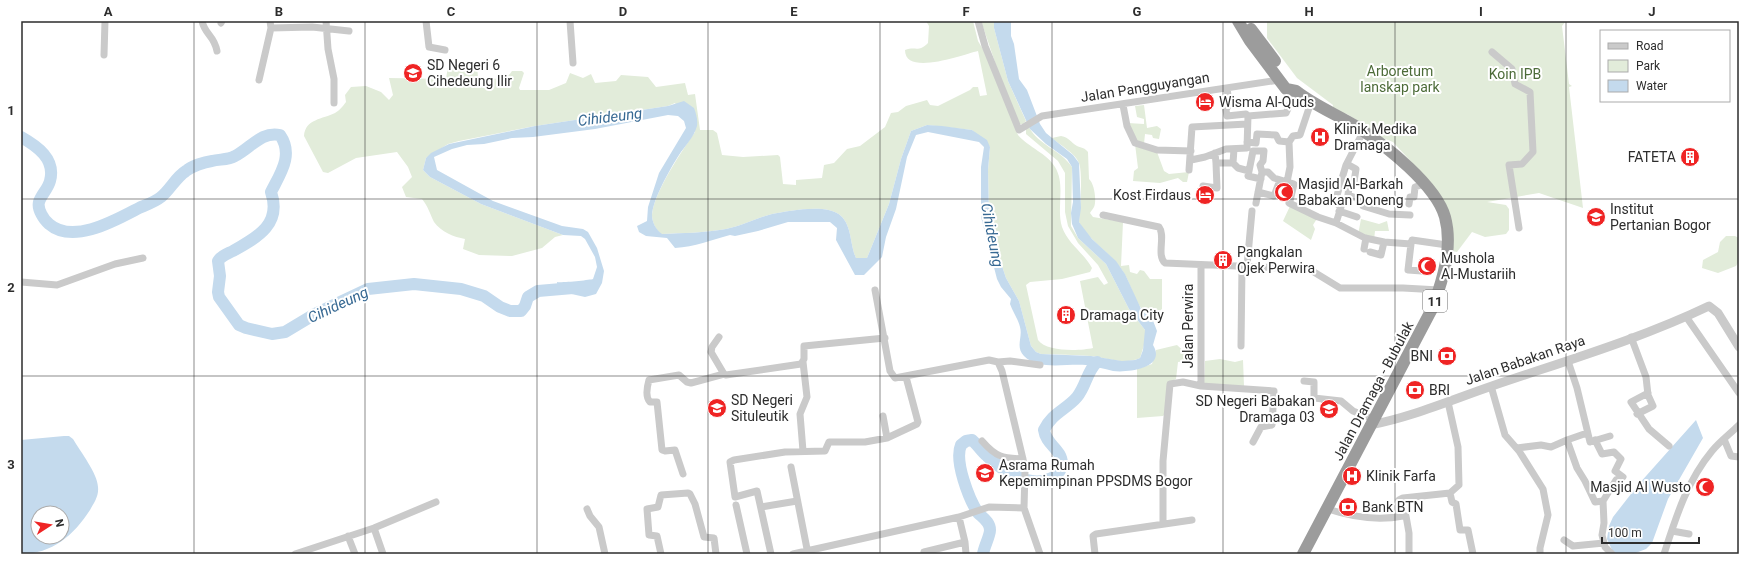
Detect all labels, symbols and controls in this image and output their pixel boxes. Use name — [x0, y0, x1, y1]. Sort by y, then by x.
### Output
text: A — [104, 4, 113, 19]
text: B — [275, 4, 283, 19]
text: C — [447, 4, 456, 19]
text: D — [619, 4, 627, 19]
text: E — [790, 4, 798, 19]
text: F — [962, 4, 970, 19]
text: G — [1133, 4, 1142, 19]
text: H — [1304, 4, 1314, 19]
text: I — [1479, 4, 1483, 19]
text: J — [1648, 4, 1656, 19]
legend — [1600, 30, 1730, 102]
text: Road — [1636, 39, 1664, 53]
place label: SD Negeri 6 Cihedeung Ilir — [427, 57, 512, 89]
text: Park — [1636, 59, 1661, 73]
school or university icon: SD Negeri 6 Cihedeung Ilir — [402, 62, 424, 84]
park label: Arboretum lanskap park — [1360, 63, 1441, 95]
park label: Koin IPB — [1489, 66, 1541, 82]
street label: Jalan Pangguyangan — [1079, 69, 1211, 105]
text: Water — [1636, 79, 1667, 93]
hotel icon: Wisma Al-Quds — [1194, 91, 1216, 113]
place label: Wisma Al-Quds — [1219, 94, 1314, 110]
text: 1 — [7, 103, 15, 118]
water label: Cihideung — [577, 104, 643, 130]
place label: Klinik Medika Dramaga — [1334, 121, 1417, 153]
hospital icon: Klinik Medika Dramaga — [1309, 126, 1331, 148]
building icon: FATETA — [1679, 146, 1701, 168]
place label: FATETA — [1628, 149, 1676, 165]
place label: Masjid Al-Barkah Babakan Doneng — [1298, 176, 1404, 208]
mosque icon: Masjid Al-Barkah Babakan Doneng — [1273, 181, 1295, 203]
hotel icon: Kost Firdaus — [1194, 184, 1216, 206]
place label: Kost Firdaus — [1113, 187, 1191, 203]
place label: Institut Pertanian Bogor — [1610, 201, 1711, 233]
water label: Cihideung — [977, 202, 1007, 268]
school or university icon: Institut Pertanian Bogor — [1585, 206, 1607, 228]
place label: Pangkalan Ojek Perwira — [1237, 244, 1315, 276]
building icon: Pangkalan Ojek Perwira — [1212, 249, 1234, 271]
place label: Mushola Al-Mustariih — [1441, 250, 1516, 282]
mosque icon: Mushola Al-Mustariih — [1416, 255, 1438, 277]
text: 2 — [7, 280, 15, 295]
water label: Cihideung — [305, 283, 371, 327]
street label: Jalan Perwira — [1180, 284, 1196, 368]
road number: 11 — [1423, 290, 1447, 312]
building icon: Dramaga City — [1055, 304, 1077, 326]
place label: Dramaga City — [1080, 307, 1164, 323]
street label: Jalan Dramaga - Bubulak — [1330, 318, 1417, 463]
street label: Jalan Babakan Raya — [1463, 332, 1587, 388]
bank icon: BNI — [1436, 345, 1458, 367]
place label: BNI — [1410, 348, 1433, 364]
bank icon: BRI — [1404, 379, 1426, 401]
place label: BRI — [1429, 382, 1450, 398]
place label: SD Negeri Situleutik — [731, 392, 793, 424]
place label: SD Negeri Babakan Dramaga 03 — [1195, 393, 1315, 425]
school or university icon: SD Negeri Situleutik — [706, 397, 728, 419]
school or university icon: SD Negeri Babakan Dramaga 03 — [1318, 398, 1340, 420]
text: 3 — [7, 457, 15, 472]
place label: Asrama Rumah Kepemimpinan PPSDMS Bogor — [999, 457, 1193, 489]
school or university icon: Asrama Rumah Kepemimpinan PPSDMS Bogor — [974, 462, 996, 484]
hospital icon: Klinik Farfa — [1341, 465, 1363, 487]
place label: Klinik Farfa — [1366, 468, 1436, 484]
mosque icon: Masjid Al Wusto — [1694, 476, 1716, 498]
place label: Masjid Al Wusto — [1590, 479, 1691, 495]
bank icon: Bank BTN — [1337, 496, 1359, 518]
place label: Bank BTN — [1362, 499, 1424, 515]
north arrow — [30, 505, 70, 545]
text: N — [52, 518, 67, 528]
scale bar — [1602, 519, 1699, 545]
text: 100 m — [1608, 526, 1642, 540]

